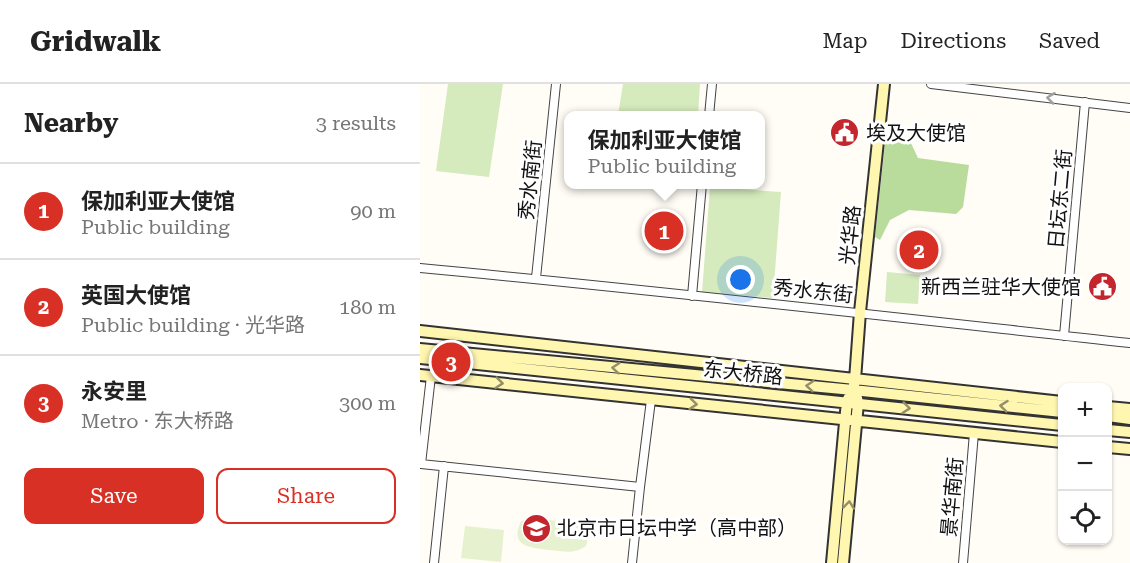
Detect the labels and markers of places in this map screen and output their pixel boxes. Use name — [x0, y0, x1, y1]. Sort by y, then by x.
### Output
public building icon: 埃及大使馆 — [829, 117, 861, 149]
place label: 埃及大使馆 — [866, 121, 966, 145]
pin: 1 — [644, 208, 684, 254]
pin: 2 — [900, 228, 938, 272]
public building icon: 新西兰驻华大使馆 — [1086, 271, 1118, 303]
place label: 新西兰驻华大使馆 — [921, 275, 1081, 299]
pin: 3 — [432, 340, 471, 384]
school or university icon: 北京市日坛中学（高中部） — [520, 512, 552, 544]
place label: 北京市日坛中学（高中部） — [557, 516, 797, 540]

